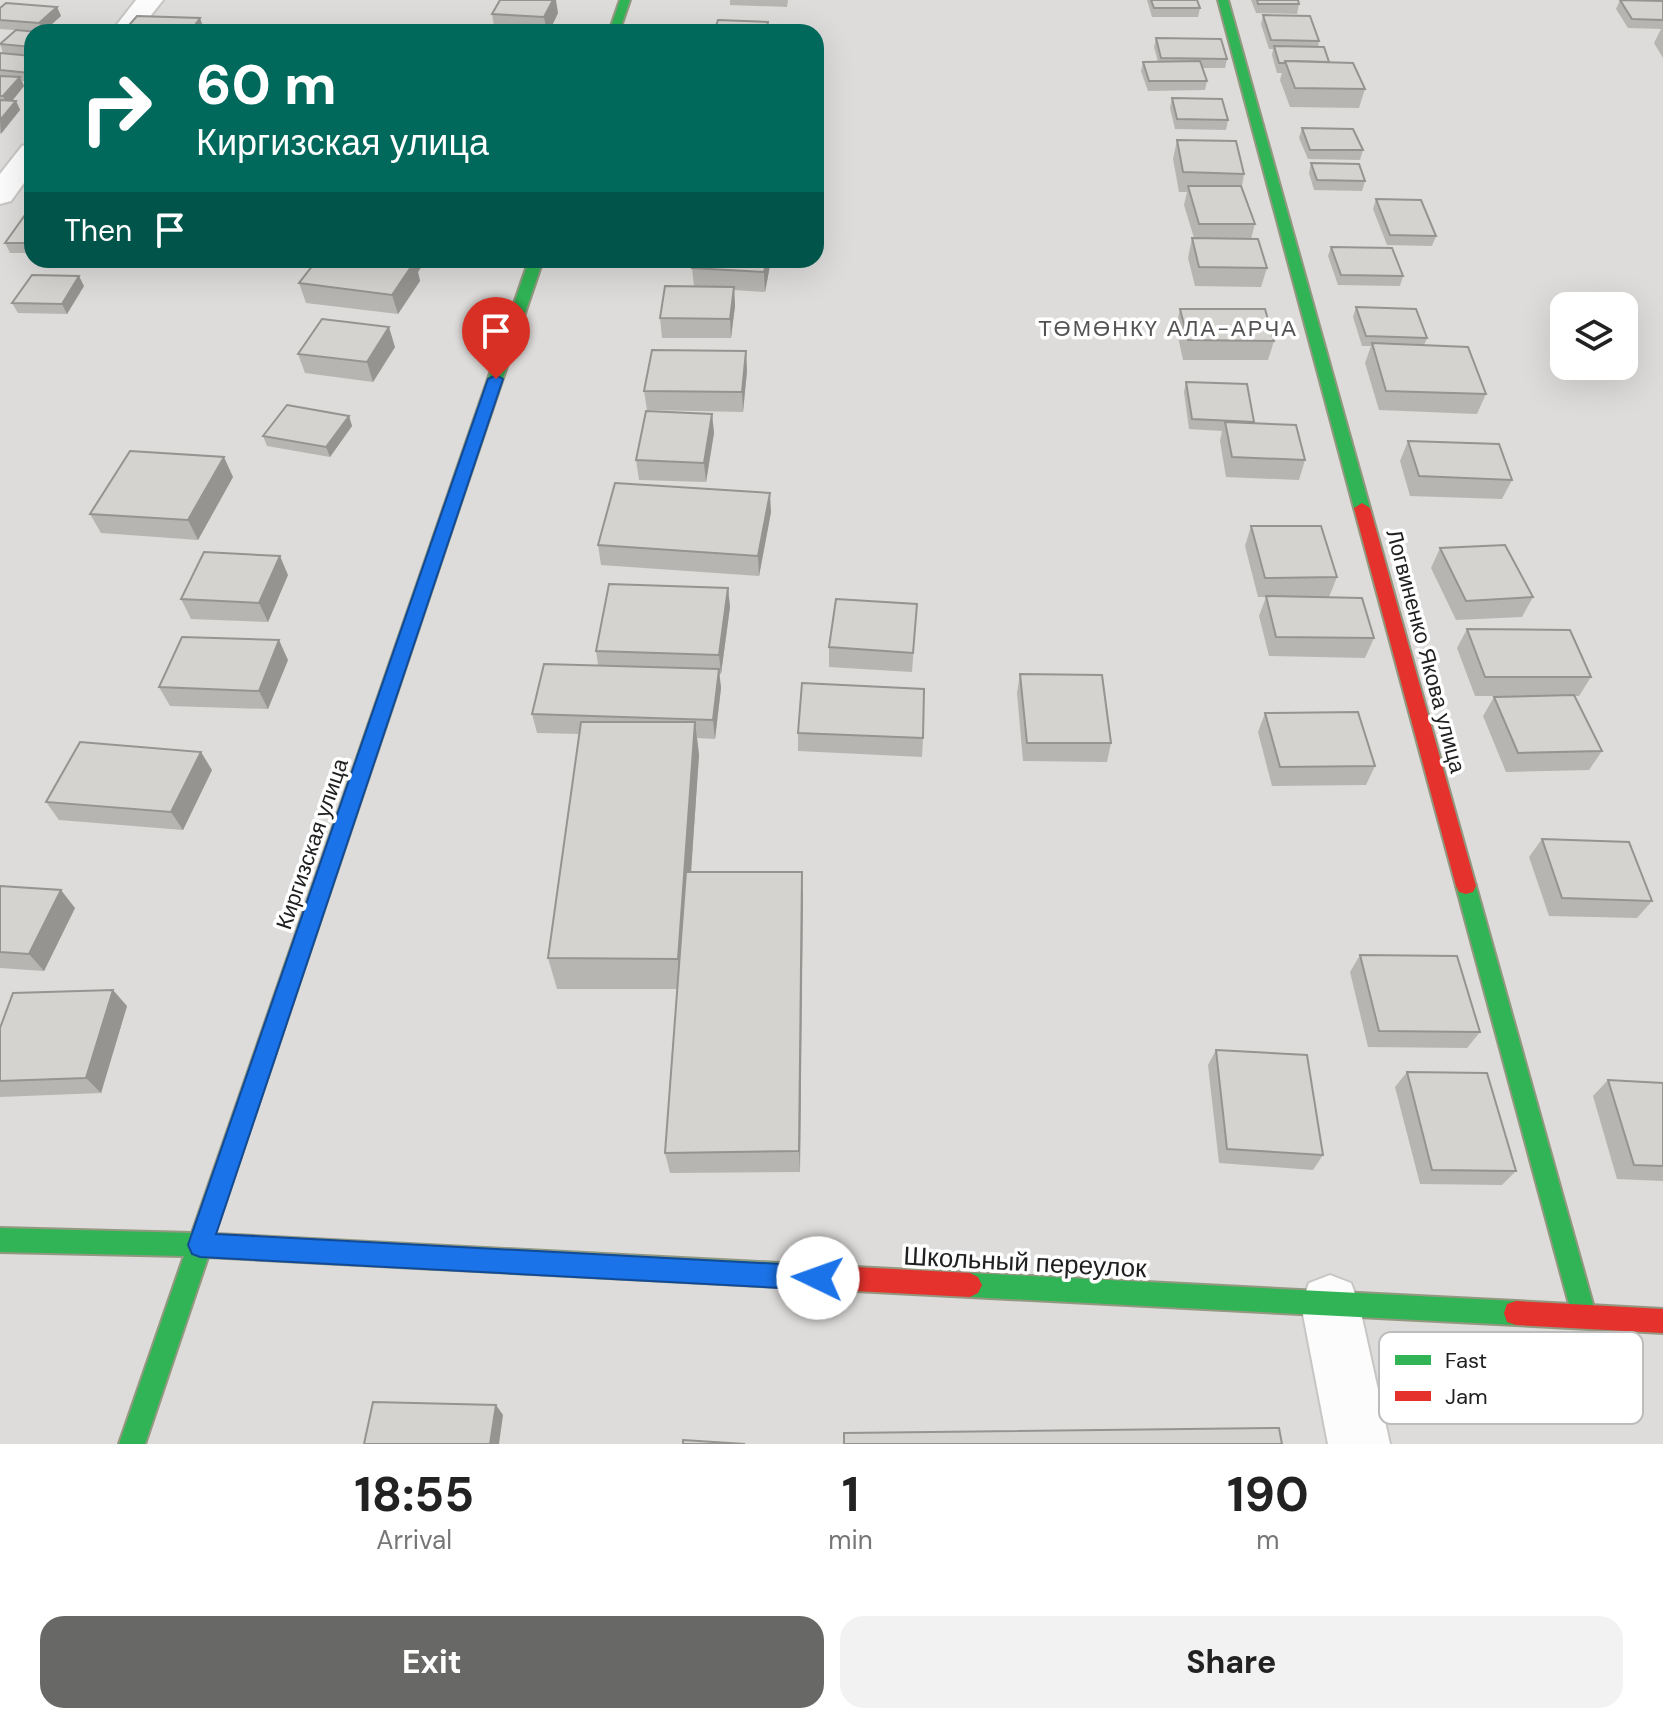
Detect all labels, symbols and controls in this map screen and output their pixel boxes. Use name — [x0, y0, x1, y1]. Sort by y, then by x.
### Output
text: 60 m — [196, 48, 337, 121]
icon: right — [64, 56, 168, 160]
text: Киргизская улица — [196, 119, 489, 166]
icon: arrive — [148, 208, 192, 252]
text: Then — [64, 211, 132, 250]
map controls — [1550, 292, 1638, 380]
button: layers — [1550, 292, 1638, 380]
pin — [462, 297, 530, 379]
icon: arrive — [474, 309, 518, 353]
district label: ТӨМӨНКҮ АЛА-АРЧА — [1038, 314, 1298, 343]
street label: Логвиненко Якова улица — [1379, 526, 1473, 777]
street label: Киргизская улица — [269, 754, 355, 933]
position arrow — [776, 1236, 860, 1320]
street label: Школьный переулок — [903, 1239, 1148, 1285]
legend — [1379, 1332, 1643, 1424]
text: Fast — [1445, 1346, 1487, 1375]
text: Jam — [1445, 1382, 1488, 1411]
text: 18:55 — [354, 1463, 474, 1526]
text: 1 — [842, 1463, 859, 1526]
text: 190 — [1227, 1463, 1309, 1526]
text: Arrival — [376, 1523, 452, 1557]
text: min — [828, 1523, 873, 1557]
text: m — [1256, 1523, 1279, 1557]
button: Exit — [40, 1616, 824, 1708]
button: Share — [840, 1616, 1623, 1708]

